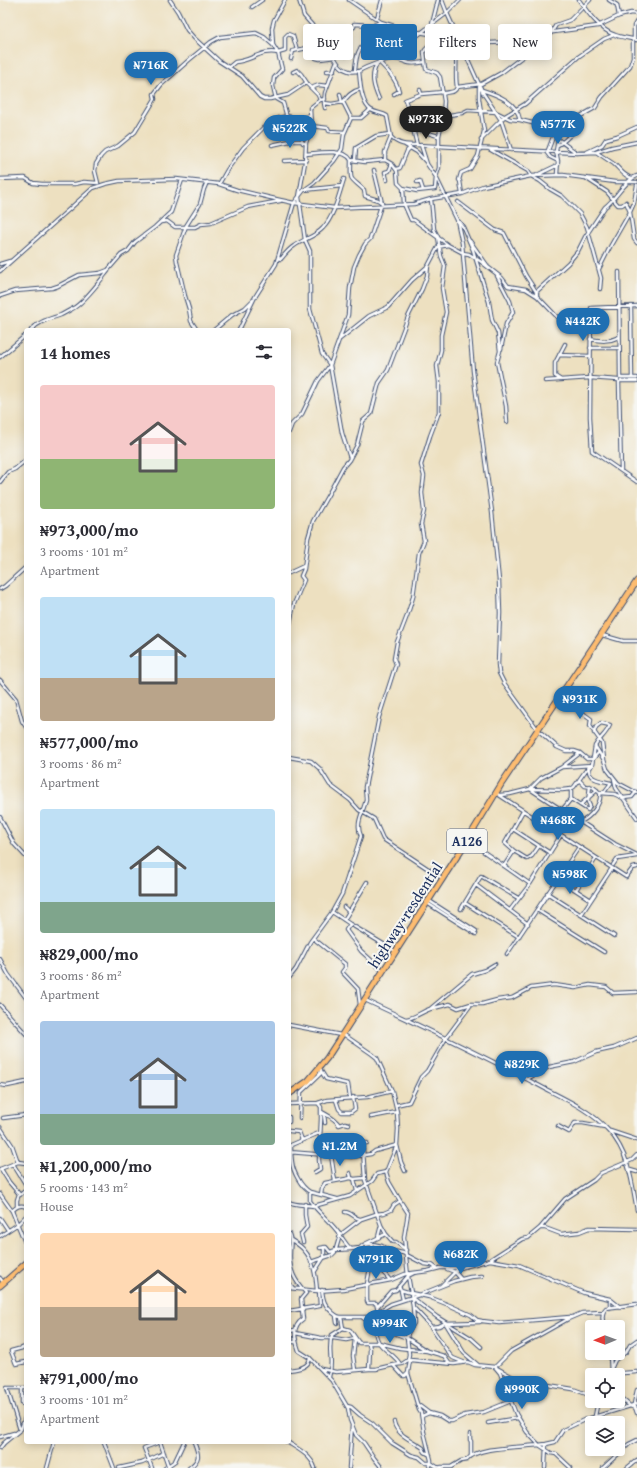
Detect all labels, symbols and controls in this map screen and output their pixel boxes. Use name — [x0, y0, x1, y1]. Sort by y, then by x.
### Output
chip: Buy — [303, 24, 353, 60]
chip: Rent — [361, 24, 417, 60]
chip: Filters — [425, 24, 490, 60]
chip: New — [498, 24, 552, 60]
pin: ₦716K — [123, 52, 179, 86]
text: ₦716K — [133, 55, 169, 74]
pin: ₦973K — [398, 106, 454, 140]
text: ₦973K — [408, 109, 444, 128]
pin: ₦577K — [530, 111, 586, 145]
text: ₦577K — [540, 114, 576, 133]
pin: ₦522K — [262, 115, 318, 149]
text: ₦522K — [272, 118, 308, 137]
pin: ₦442K — [555, 308, 611, 342]
text: ₦442K — [565, 311, 601, 330]
text: 14 homes — [40, 340, 111, 365]
icon: filters — [253, 341, 275, 363]
icon: home — [122, 411, 194, 483]
text: ₦973,000/mo — [40, 517, 138, 542]
text: 3 rooms · 101 m² — [40, 542, 128, 561]
text: Apartment — [40, 561, 100, 580]
icon: home — [122, 623, 194, 695]
pin: ₦931K — [552, 686, 608, 720]
text: ₦931K — [562, 689, 598, 708]
text: ₦577,000/mo — [40, 729, 138, 754]
text: 3 rooms · 86 m² — [40, 754, 122, 773]
text: Apartment — [40, 773, 100, 792]
pin: ₦468K — [530, 807, 586, 841]
text: ₦468K — [540, 810, 576, 829]
road number: A126 — [447, 829, 487, 853]
icon: home — [122, 835, 194, 907]
street label: highway+resdential — [363, 858, 447, 972]
pin: ₦598K — [542, 861, 598, 895]
text: ₦598K — [552, 864, 588, 883]
text: ₦829,000/mo — [40, 941, 138, 966]
text: 3 rooms · 86 m² — [40, 966, 122, 985]
text: Apartment — [40, 985, 100, 1004]
icon: home — [122, 1047, 194, 1119]
pin: ₦829K — [494, 1051, 550, 1085]
text: ₦829K — [504, 1054, 540, 1073]
pin: ₦1.2M — [312, 1133, 368, 1167]
text: ₦1.2M — [322, 1136, 358, 1155]
text: ₦1,200,000/mo — [40, 1153, 152, 1178]
text: 5 rooms · 143 m² — [40, 1178, 128, 1197]
text: House — [40, 1197, 74, 1216]
pin: ₦682K — [433, 1241, 489, 1275]
text: ₦682K — [443, 1244, 479, 1263]
pin: ₦791K — [348, 1246, 404, 1280]
text: ₦791K — [358, 1249, 394, 1268]
icon: home — [122, 1259, 194, 1331]
pin: ₦994K — [362, 1310, 418, 1344]
text: ₦994K — [372, 1313, 408, 1332]
north arrow — [585, 1320, 625, 1360]
map controls — [585, 1320, 625, 1456]
text: ₦791,000/mo — [40, 1365, 138, 1390]
button: locate — [585, 1368, 625, 1408]
pin: ₦990K — [494, 1376, 550, 1410]
text: ₦990K — [504, 1379, 540, 1398]
text: 3 rooms · 101 m² — [40, 1390, 128, 1409]
text: Apartment — [40, 1409, 100, 1428]
button: layers — [585, 1416, 625, 1456]

